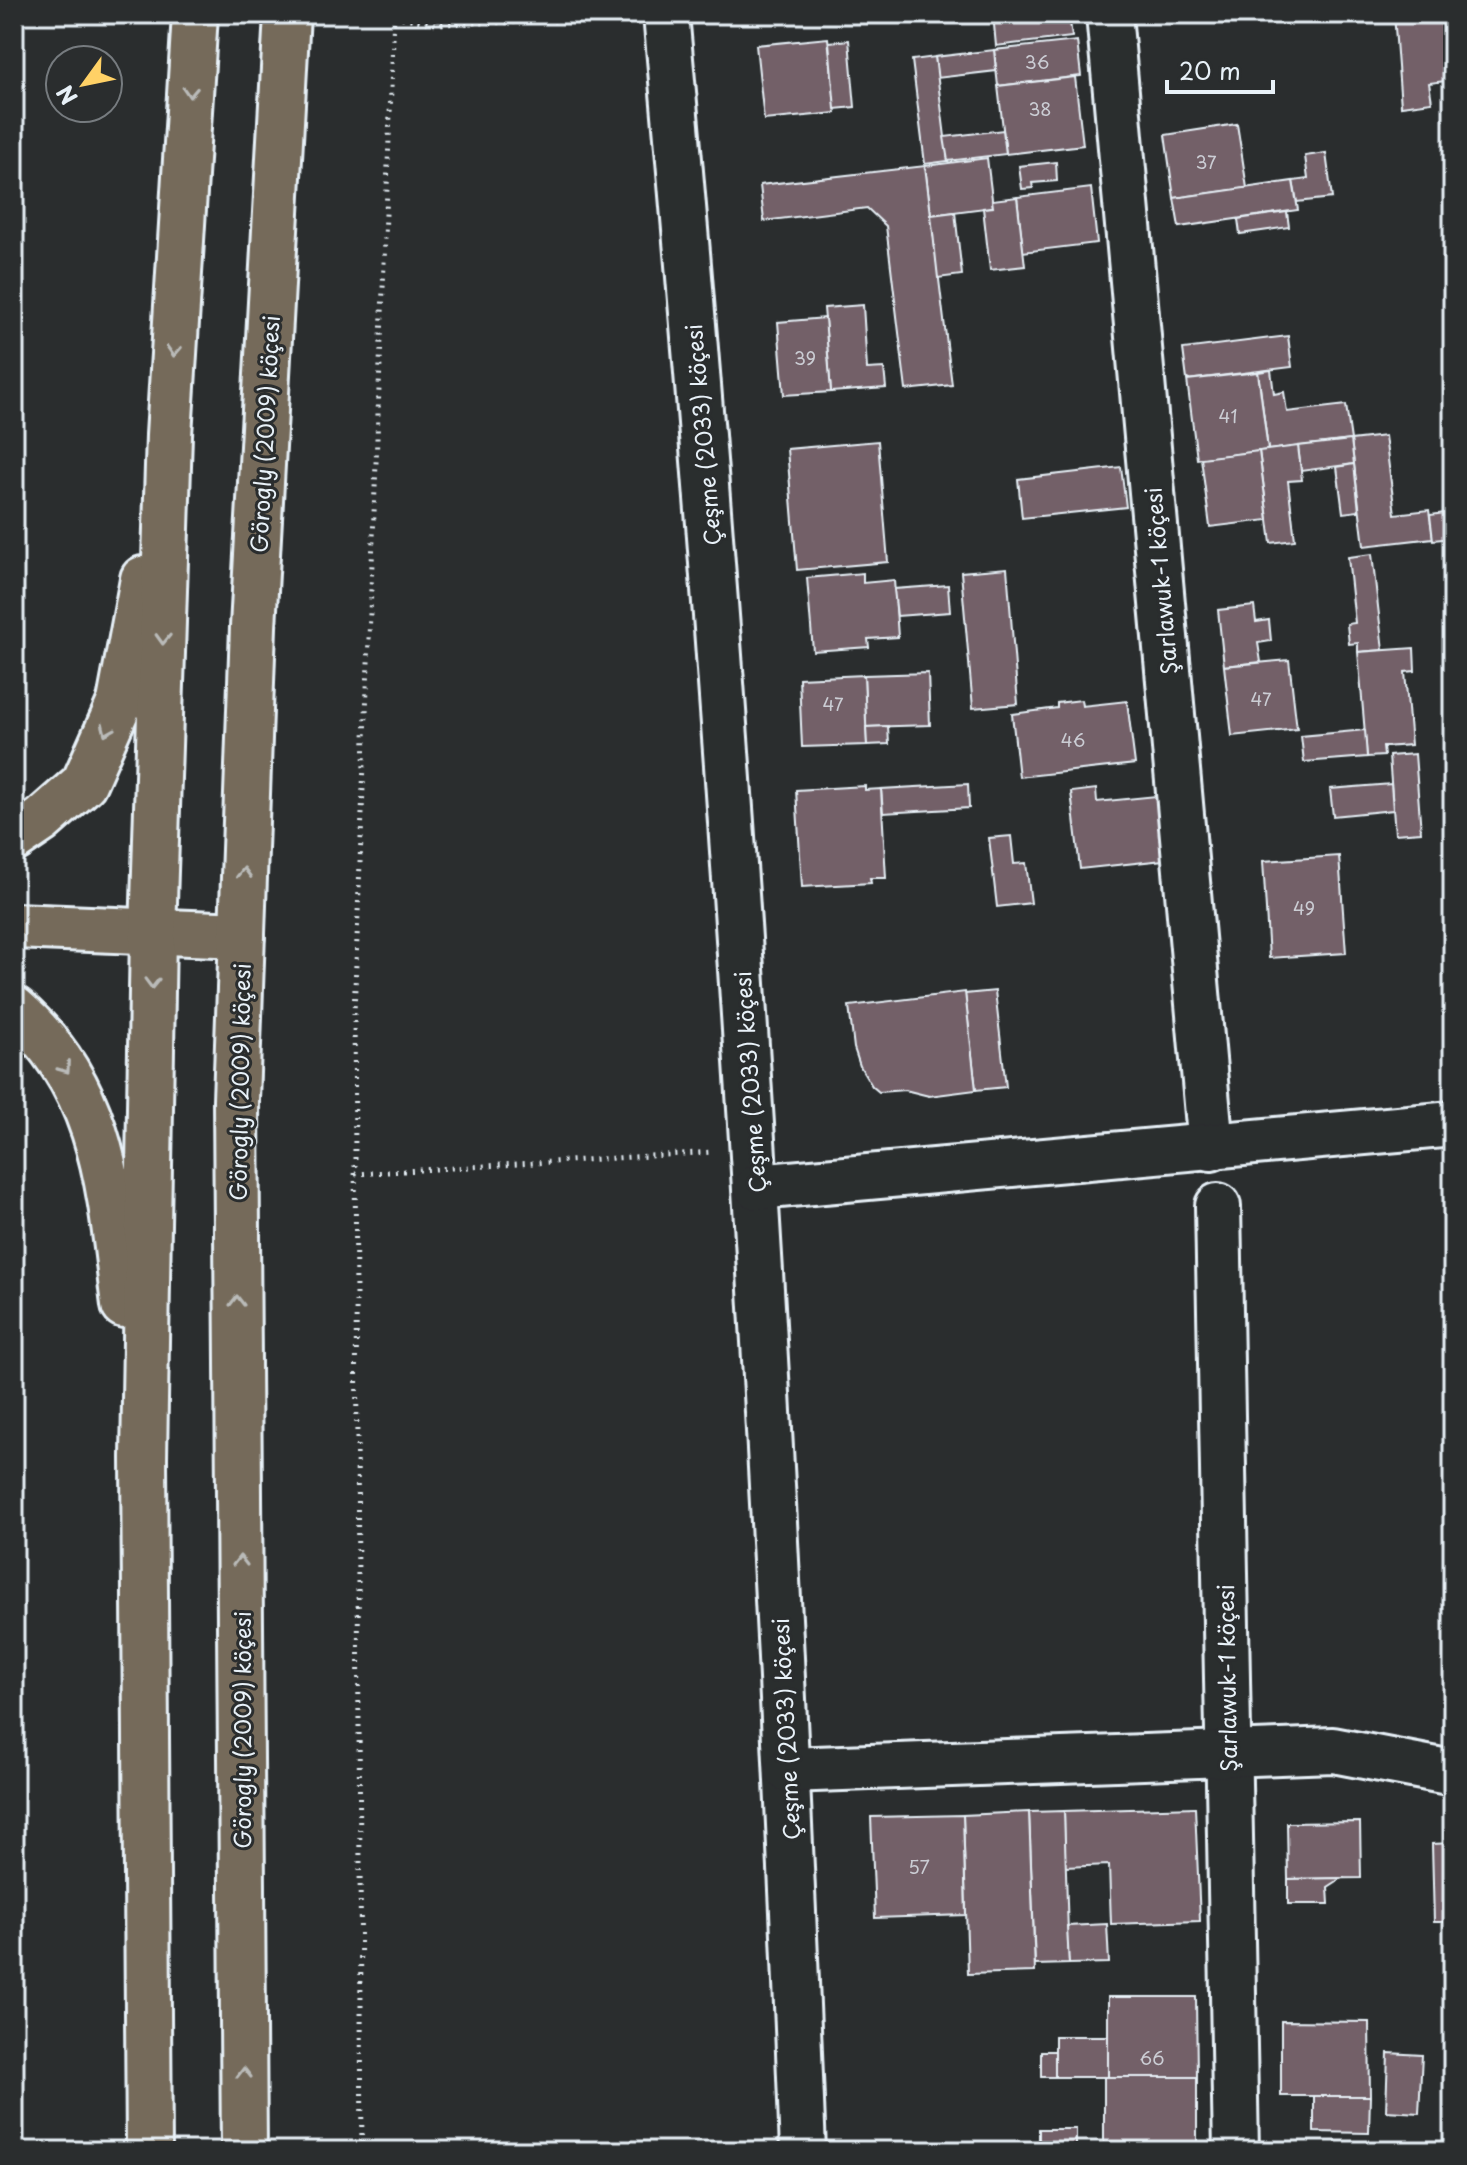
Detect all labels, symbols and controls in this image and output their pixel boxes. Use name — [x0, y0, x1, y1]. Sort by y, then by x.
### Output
north arrow — [44, 44, 124, 124]
scale bar — [1167, 44, 1273, 94]
house number: 36 — [1025, 48, 1049, 75]
text: 20 m — [1179, 52, 1241, 88]
text: N — [47, 79, 85, 112]
one-way arrow — [182, 86, 199, 99]
house number: 38 — [1028, 95, 1052, 122]
house number: 37 — [1195, 148, 1217, 175]
street label: Görogly (2009) köçesi — [241, 314, 287, 554]
street label: Çeşme (2033) köçesi — [676, 323, 728, 547]
house number: 39 — [794, 344, 816, 371]
one-way arrow — [166, 345, 183, 358]
house number: 41 — [1219, 402, 1237, 429]
street label: Şarlawuk-1 köçesi — [1135, 486, 1185, 676]
one-way arrow — [154, 633, 171, 646]
house number: 47 — [1250, 685, 1272, 712]
house number: 47 — [822, 690, 844, 717]
one-way arrow — [101, 722, 117, 736]
house number: 46 — [1061, 726, 1085, 753]
one-way arrow — [235, 866, 252, 879]
house number: 49 — [1293, 894, 1315, 921]
street label: Görogly (2009) köçesi — [220, 963, 258, 1201]
street label: Çeşme (2033) köçesi — [725, 970, 773, 1194]
one-way arrow — [143, 977, 161, 990]
one-way arrow — [55, 1059, 69, 1073]
one-way arrow — [229, 1294, 246, 1307]
one-way arrow — [231, 1554, 248, 1567]
street label: Şarlawuk-1 köçesi — [1208, 1584, 1244, 1772]
street label: Görogly (2009) köçesi — [225, 1611, 258, 1849]
street label: Çeşme (2033) köçesi — [763, 1617, 807, 1841]
house number: 57 — [908, 1853, 930, 1880]
house number: 66 — [1140, 2044, 1164, 2071]
one-way arrow — [235, 2066, 253, 2079]

